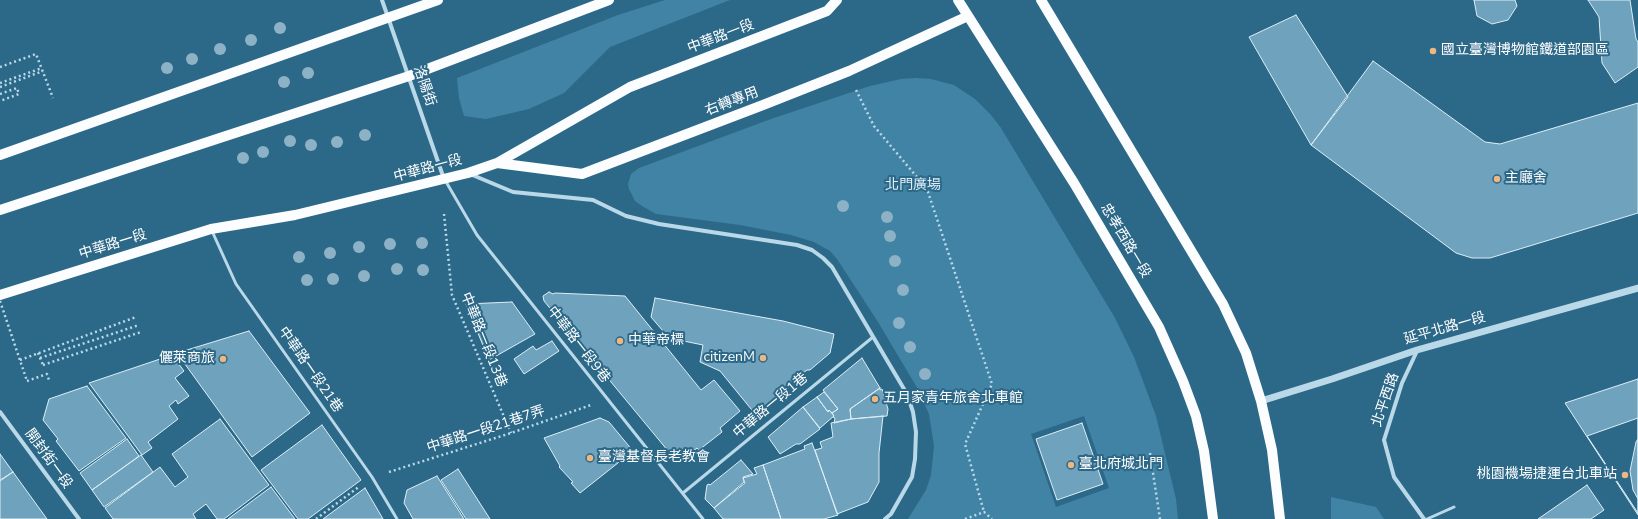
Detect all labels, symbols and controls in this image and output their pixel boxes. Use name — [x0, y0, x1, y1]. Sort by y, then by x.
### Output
street label: 中華路一段 — [685, 17, 757, 57]
place label: 國立臺灣博物館鐵道部園區 — [1441, 43, 1609, 59]
marker: 國立臺灣博物館鐵道部園區 — [1428, 46, 1438, 56]
street label: 洛陽街 — [409, 63, 439, 109]
street label: 右轉專用 — [703, 84, 761, 120]
street label: 中華路一段 — [392, 152, 464, 186]
place label: 主廳舍 — [1505, 171, 1547, 187]
marker: 主廳舍 — [1492, 174, 1502, 184]
park label: 北門廣場 — [885, 178, 941, 194]
street label: 忠孝西路一段 — [1096, 201, 1154, 281]
street label: 中華路一段 — [77, 227, 149, 263]
street label: 中華路一段13巷 — [456, 290, 510, 390]
street label: 中華路一段9巷 — [543, 303, 613, 387]
street label: 延平北路一段 — [1402, 309, 1488, 349]
street label: 中華路一段21巷 — [274, 324, 346, 416]
place label: 中華帝標 — [628, 333, 684, 349]
marker: 中華帝標 — [615, 336, 625, 346]
place label: citizenM — [703, 350, 755, 366]
place label: 儷萊商旅 — [159, 351, 215, 367]
marker: citizenM — [758, 353, 768, 363]
marker: 儷萊商旅 — [218, 354, 228, 364]
street label: 中華路一段1巷 — [730, 370, 812, 442]
street label: 北平西路 — [1369, 371, 1403, 429]
place label: 五月家青年旅舍北車館 — [883, 391, 1023, 407]
marker: 五月家青年旅舍北車館 — [870, 394, 880, 404]
street label: 中華路一段21巷7弄 — [425, 403, 547, 457]
street label: 開封街一段 — [21, 426, 75, 492]
place label: 臺灣基督長老教會 — [598, 450, 710, 466]
marker: 臺灣基督長老教會 — [585, 453, 595, 463]
place label: 臺北府城北門 — [1079, 457, 1163, 473]
marker: 臺北府城北門 — [1066, 460, 1076, 470]
place label: 桃園機場捷運台北車站 — [1477, 467, 1617, 483]
marker: 桃園機場捷運台北車站 — [1620, 470, 1630, 480]

